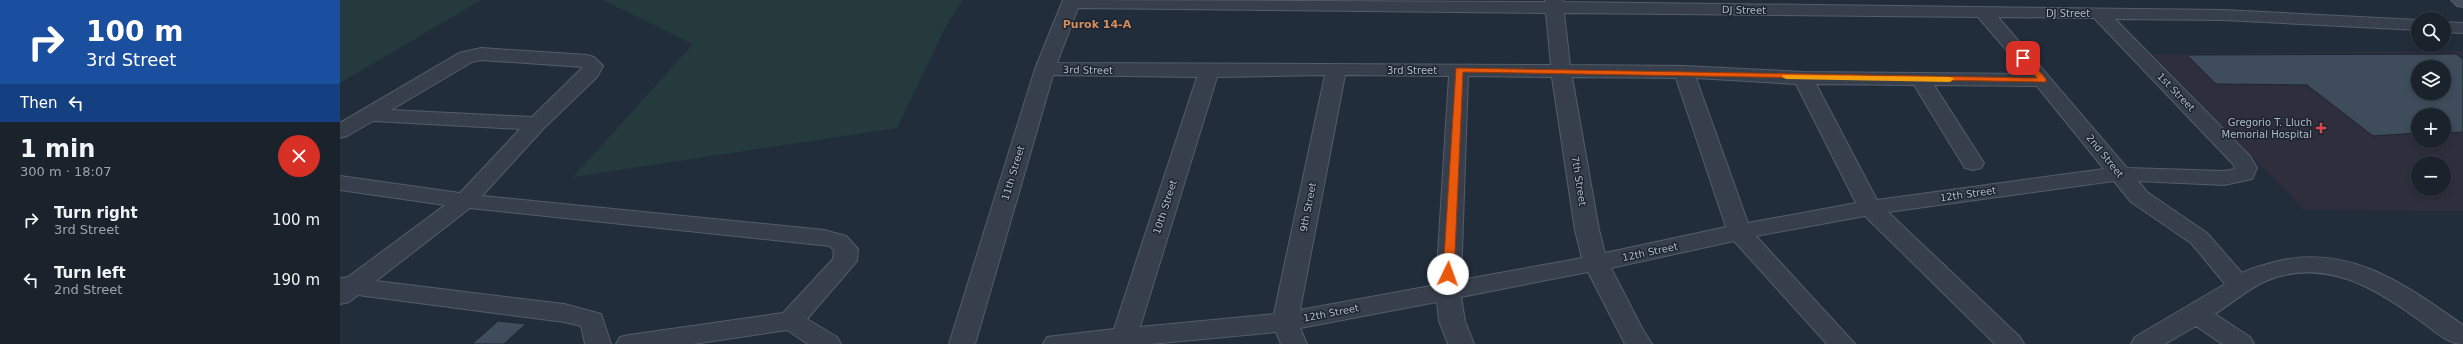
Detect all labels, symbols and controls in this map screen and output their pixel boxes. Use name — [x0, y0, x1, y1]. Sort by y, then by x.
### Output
street label: DJ Street — [1722, 4, 1766, 16]
street label: DJ Street — [2046, 8, 2090, 19]
map controls — [2411, 12, 2451, 196]
button: search — [2411, 12, 2451, 52]
text: 100 m — [86, 15, 183, 48]
icon: right — [20, 16, 72, 68]
district label: Purok 14-A — [1063, 18, 1132, 31]
pin — [2006, 41, 2040, 75]
icon: arrive — [2012, 47, 2034, 69]
text: 3rd Street — [86, 49, 176, 70]
button: layers — [2411, 60, 2451, 100]
street label: 3rd Street — [1063, 64, 1113, 76]
street label: 3rd Street — [1387, 65, 1437, 76]
street label: 1st Street — [2155, 71, 2197, 114]
icon: left — [65, 92, 87, 114]
text: Then — [20, 94, 57, 112]
button: + — [2411, 108, 2451, 148]
place label: Gregorio T. Lluch Memorial Hospital — [2222, 117, 2312, 140]
marker: Gregorio T. Lluch Memorial Hospital — [2315, 122, 2327, 134]
street label: 2nd Street — [2084, 132, 2126, 180]
text: 1 min — [20, 135, 95, 163]
button: close — [278, 135, 320, 177]
street label: 11th Street — [999, 144, 1027, 202]
street label: 7th Street — [1570, 155, 1588, 207]
button: − — [2411, 156, 2451, 196]
text: 300 m · 18:07 — [20, 164, 111, 179]
street label: 10th Street — [1151, 178, 1179, 236]
street label: 9th Street — [1298, 181, 1318, 233]
street label: 12th Street — [1939, 185, 1997, 203]
text: Turn right — [54, 204, 138, 222]
icon: right — [20, 209, 42, 231]
text: 100 m — [272, 211, 320, 229]
text: 3rd Street — [54, 222, 119, 237]
street label: 12th Street — [1621, 241, 1679, 263]
position arrow — [1427, 253, 1469, 295]
text: Turn left — [54, 264, 126, 282]
icon: left — [20, 269, 42, 291]
text: 190 m — [272, 271, 320, 289]
text: 2nd Street — [54, 282, 122, 297]
street label: 12th Street — [1302, 302, 1360, 324]

